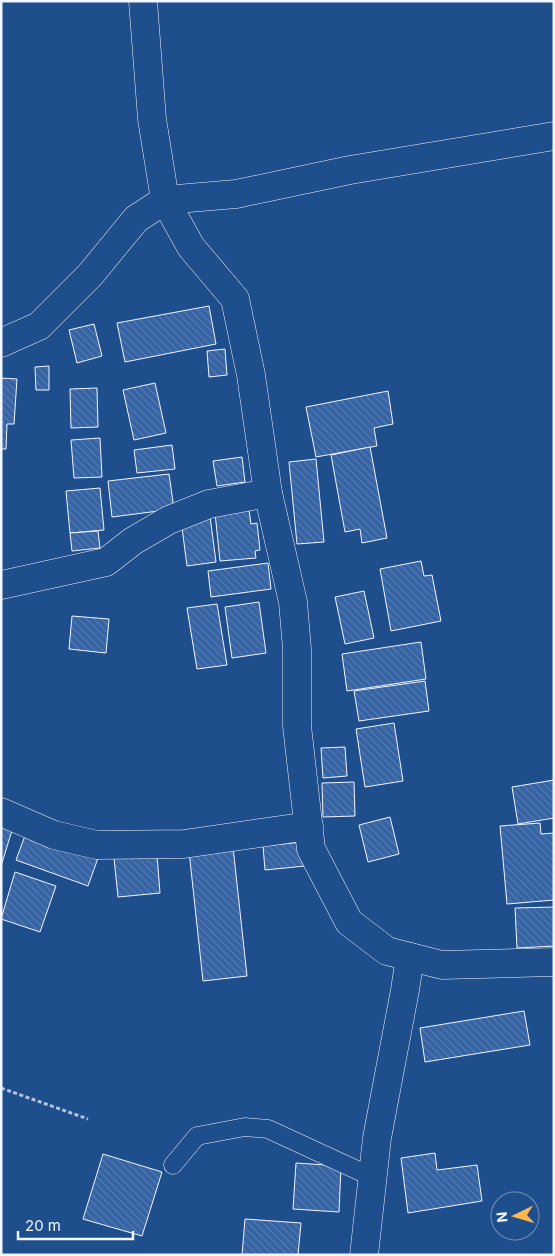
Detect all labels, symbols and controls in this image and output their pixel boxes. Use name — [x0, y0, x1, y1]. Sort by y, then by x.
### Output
north arrow — [490, 1191, 540, 1241]
scale bar — [18, 1208, 132, 1240]
text: N — [493, 1211, 510, 1223]
text: 20 m — [25, 1216, 61, 1235]

